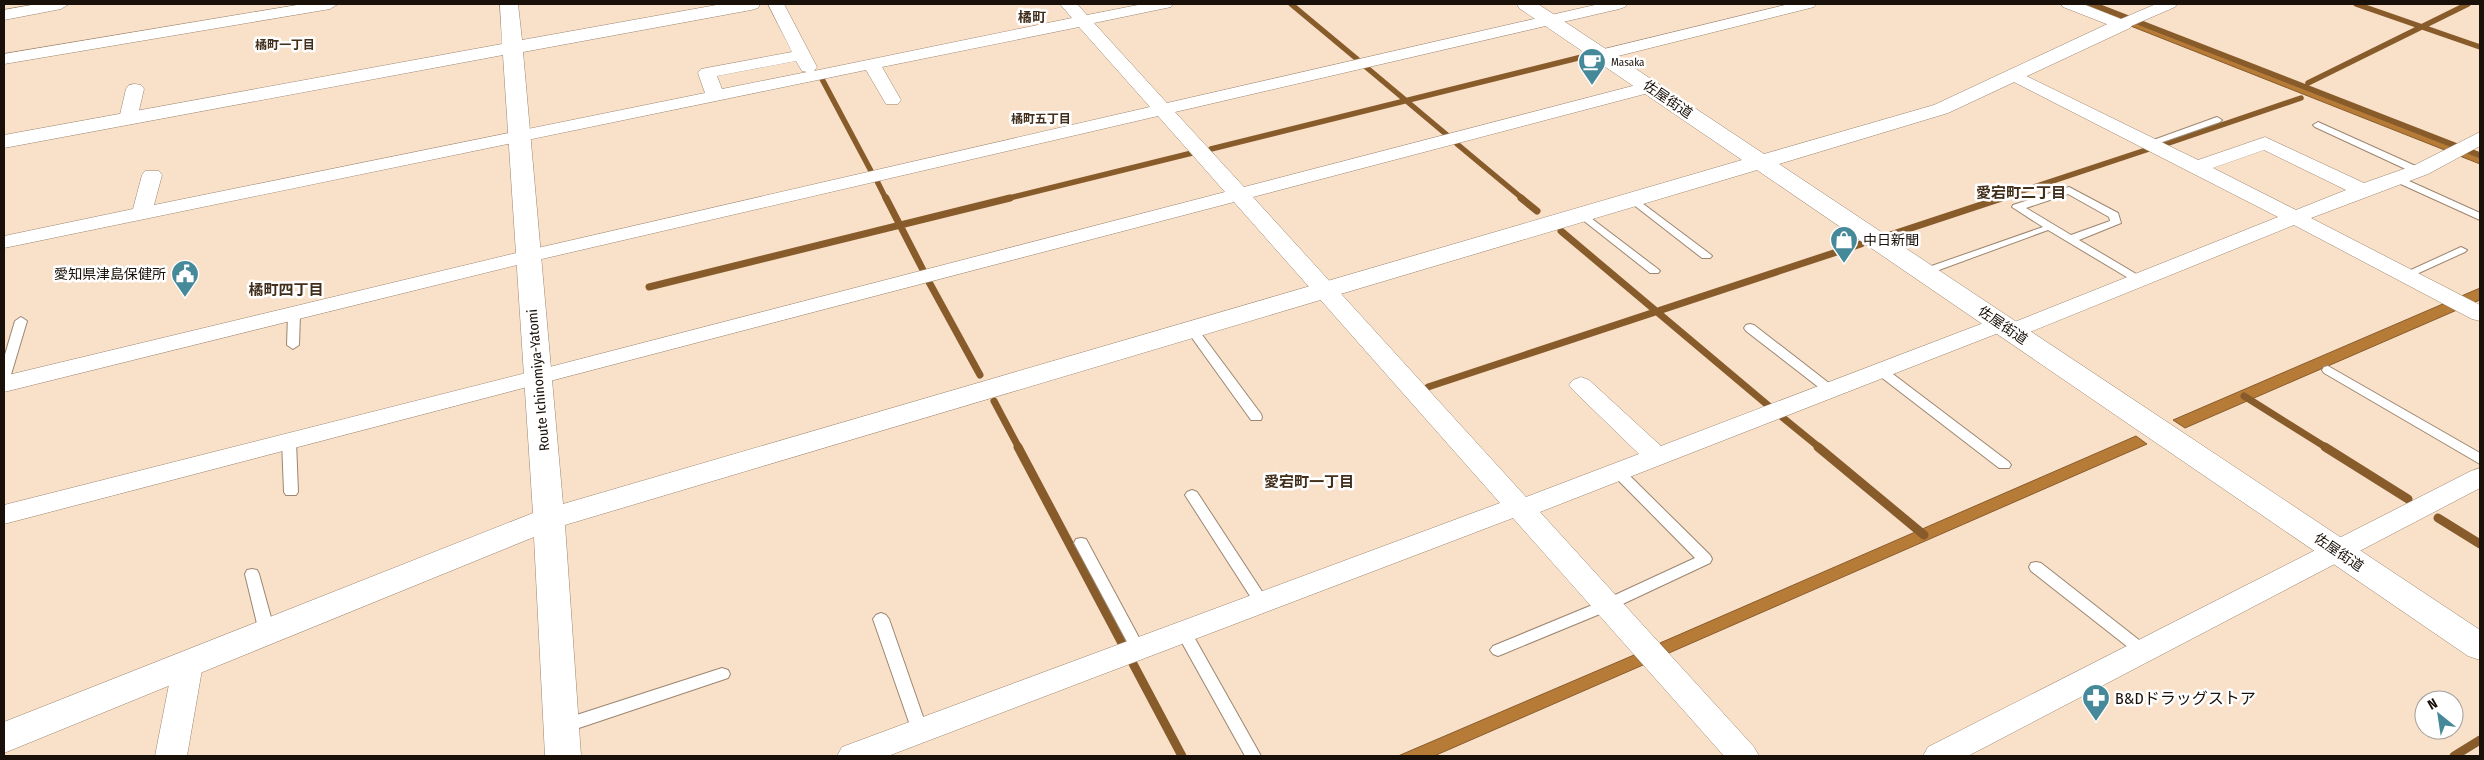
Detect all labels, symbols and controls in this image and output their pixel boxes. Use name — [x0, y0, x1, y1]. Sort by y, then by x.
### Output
district label: 橘町 — [1018, 9, 1046, 26]
district label: 橘町一丁目 — [255, 38, 315, 52]
cafe icon: Masaka — [1577, 47, 1607, 86]
place label: Masaka — [1611, 56, 1645, 69]
street label: 佐屋街道 — [1640, 77, 1696, 122]
district label: 橘町五丁目 — [1011, 112, 1071, 126]
district label: 愛宕町二丁目 — [1976, 184, 2066, 202]
shop icon: 中日新聞 — [1829, 225, 1859, 264]
place label: 中日新聞 — [1863, 232, 1919, 249]
public building icon: 愛知県津島保健所 — [170, 259, 200, 298]
place label: 愛知県津島保健所 — [54, 266, 166, 283]
district label: 橘町四丁目 — [248, 281, 324, 299]
street label: 佐屋街道 — [1975, 303, 2031, 348]
street label: Route Ichinomiya-Yatomi — [524, 308, 553, 452]
district label: 愛宕町一丁目 — [1264, 473, 1354, 491]
street label: 佐屋街道 — [2311, 530, 2367, 575]
pharmacy icon: B&Dドラッグストア — [2081, 683, 2111, 722]
place label: B&Dドラッグストア — [2115, 689, 2256, 708]
north arrow — [2414, 690, 2464, 740]
text: N — [2425, 695, 2441, 714]

